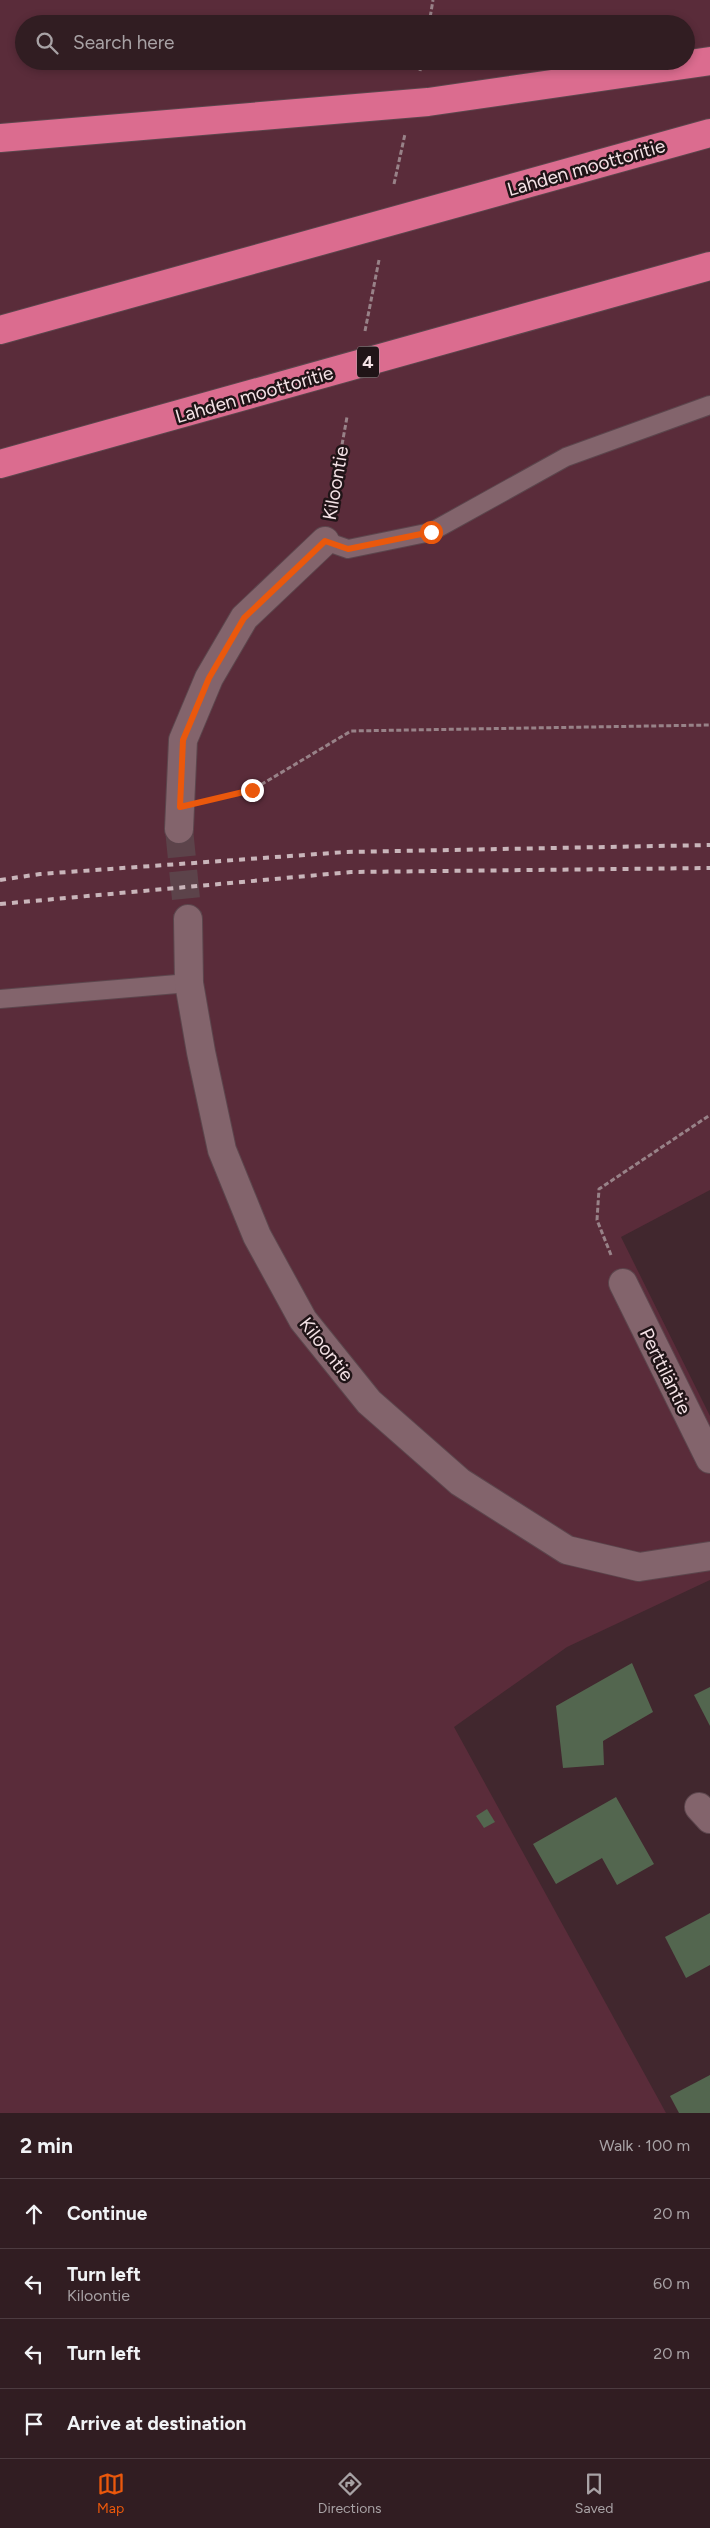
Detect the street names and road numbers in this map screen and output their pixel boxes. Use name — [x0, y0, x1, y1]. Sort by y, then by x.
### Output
street label: Lahden moottoritie — [504, 134, 668, 201]
road number: 4 — [357, 347, 379, 378]
street label: Lahden moottoritie — [172, 361, 336, 428]
street label: Kiloontie — [318, 444, 353, 522]
street label: Kiloontie — [295, 1313, 359, 1386]
street label: Perttiläntie — [635, 1324, 696, 1418]

